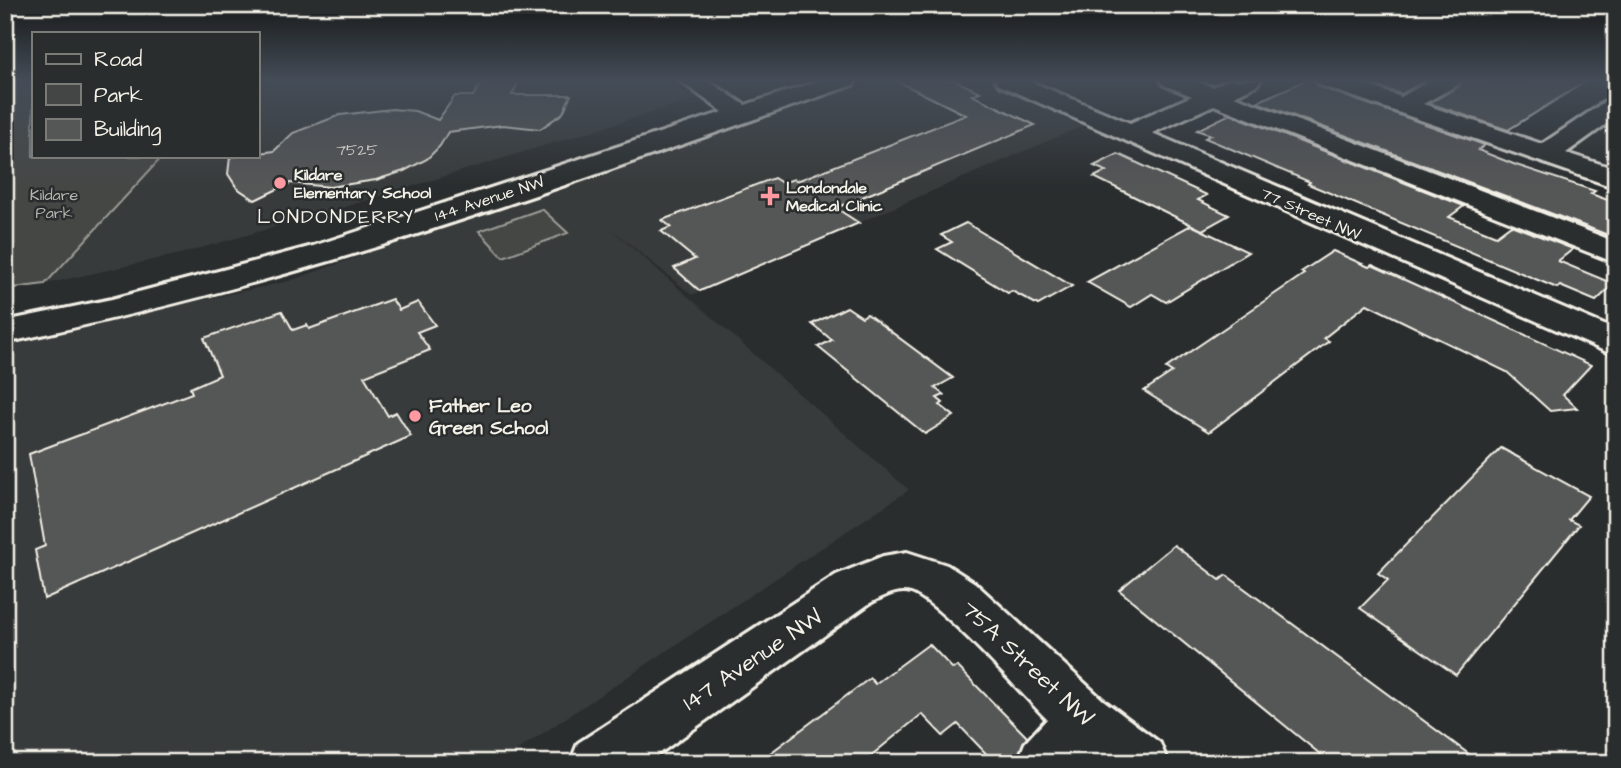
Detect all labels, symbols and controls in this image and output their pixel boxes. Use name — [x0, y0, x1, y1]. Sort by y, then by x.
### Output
legend — [32, 32, 259, 158]
text: Road — [94, 45, 142, 74]
text: Park — [94, 81, 143, 110]
text: Building — [94, 115, 162, 146]
house number: 7525 — [336, 139, 379, 161]
place label: Kildare Elementary School — [294, 164, 432, 205]
street label: 144 Avenue NW — [432, 171, 547, 227]
marker: Kildare Elementary School — [272, 175, 288, 191]
place label: Londondale Medical Clinic — [786, 177, 883, 217]
street label: 77 Street NW — [1257, 182, 1364, 246]
park label: Kildare Park — [30, 184, 79, 224]
marker: Londondale Medical Clinic — [760, 186, 780, 206]
district label: LONDONDERRY — [257, 204, 415, 231]
place label: Father Leo Green School — [429, 393, 548, 442]
marker: Father Leo Green School — [407, 408, 423, 424]
street label: 75A Street NW — [954, 594, 1101, 734]
street label: 147 Avenue NW — [676, 601, 829, 718]

